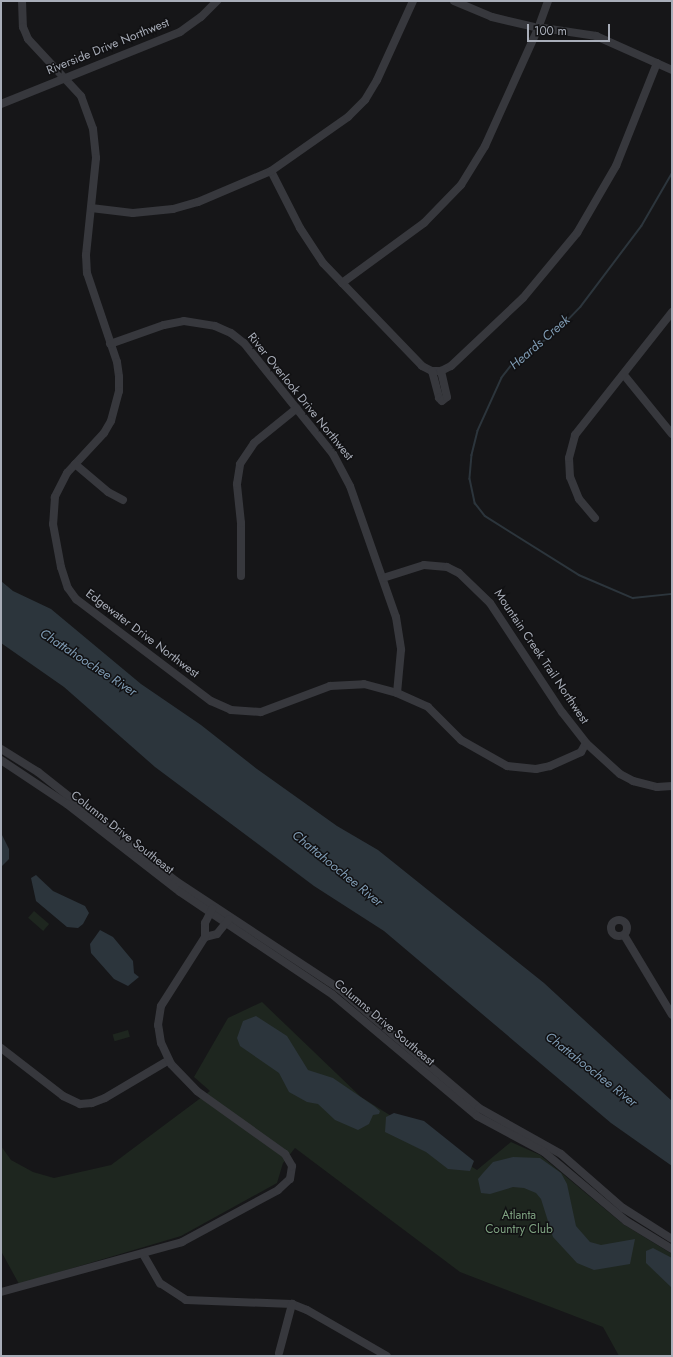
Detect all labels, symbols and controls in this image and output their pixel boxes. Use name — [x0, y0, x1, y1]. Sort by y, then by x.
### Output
street label: Riverside Drive Northwest — [45, 16, 171, 78]
scale bar — [529, 16, 612, 42]
text: 100 m — [534, 22, 567, 40]
water label: Heards Creek — [507, 313, 573, 373]
street label: River Overlook Drive Northwest — [244, 330, 356, 464]
street label: Edgewater Drive Northwest — [82, 587, 202, 681]
street label: Mountain Creek Trail Northwest — [491, 587, 591, 727]
water label: Chattahoochee River — [37, 626, 139, 700]
street label: Columns Drive Southeast — [68, 788, 176, 878]
water label: Chattahoochee River — [289, 828, 385, 910]
street label: Columns Drive Southeast — [331, 977, 437, 1069]
water label: Chattahoochee River — [542, 1029, 640, 1111]
park label: Atlanta Country Club — [485, 1209, 553, 1237]

